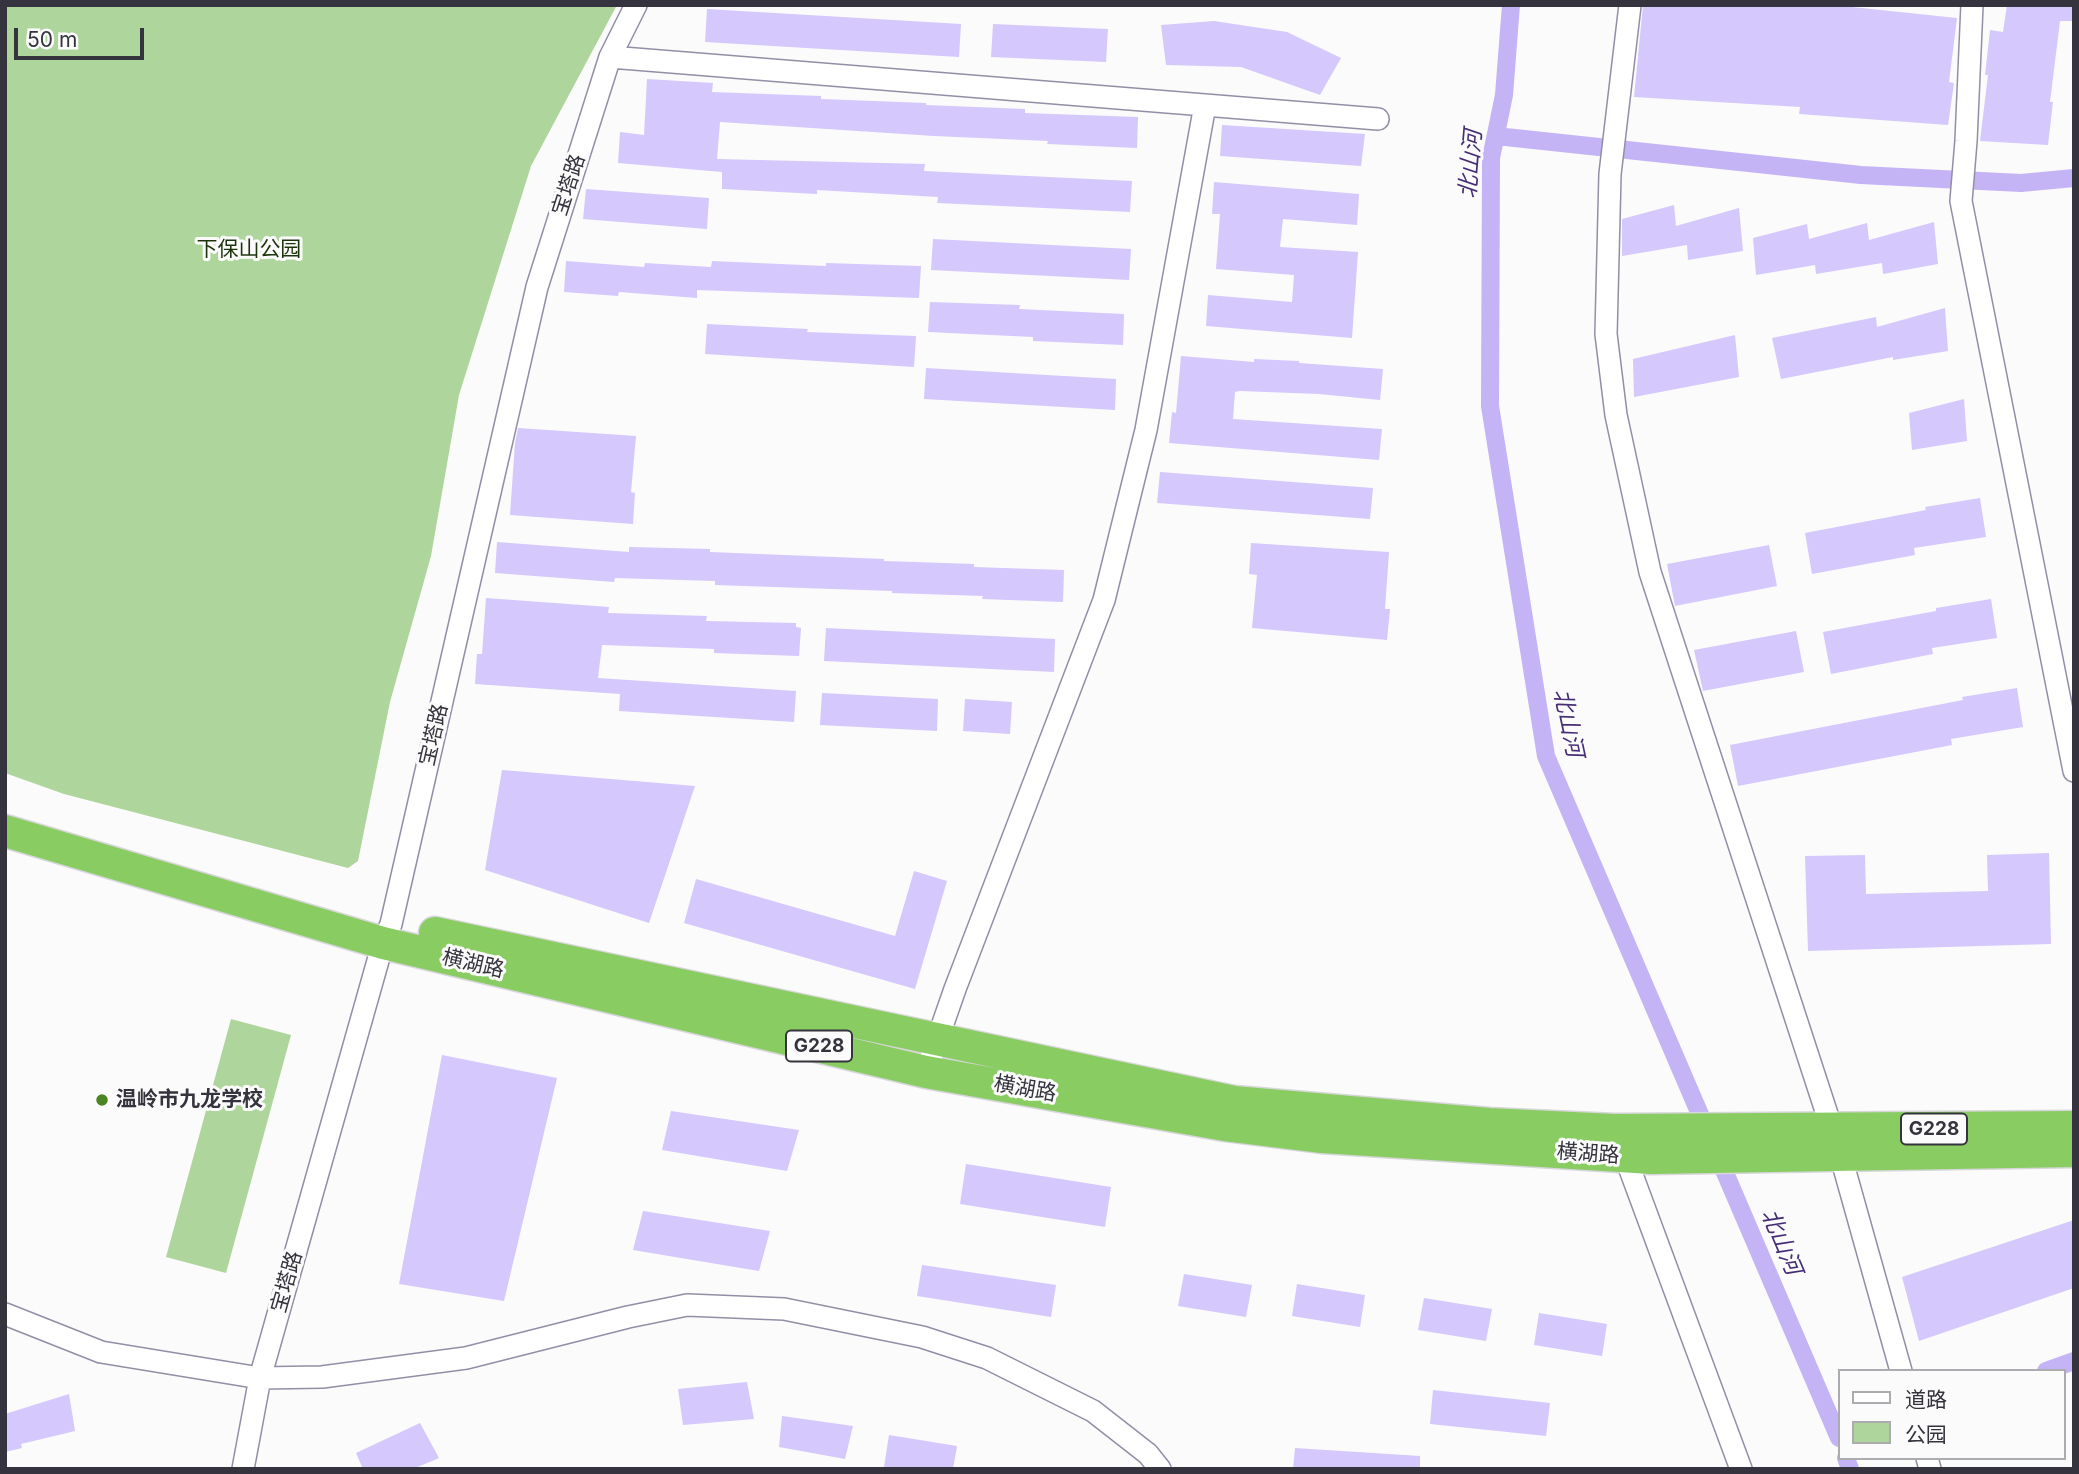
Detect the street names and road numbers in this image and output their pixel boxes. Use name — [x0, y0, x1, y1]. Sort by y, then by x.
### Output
street label: 宝塔路 — [547, 151, 591, 219]
street label: 宝塔路 — [415, 701, 453, 769]
street label: 横湖路 — [439, 945, 507, 983]
road number: G228 — [786, 1030, 852, 1062]
street label: 横湖路 — [992, 1071, 1058, 1107]
road number: G228 — [1901, 1114, 1967, 1144]
street label: 横湖路 — [1556, 1139, 1620, 1169]
street label: 宝塔路 — [266, 1248, 308, 1316]

